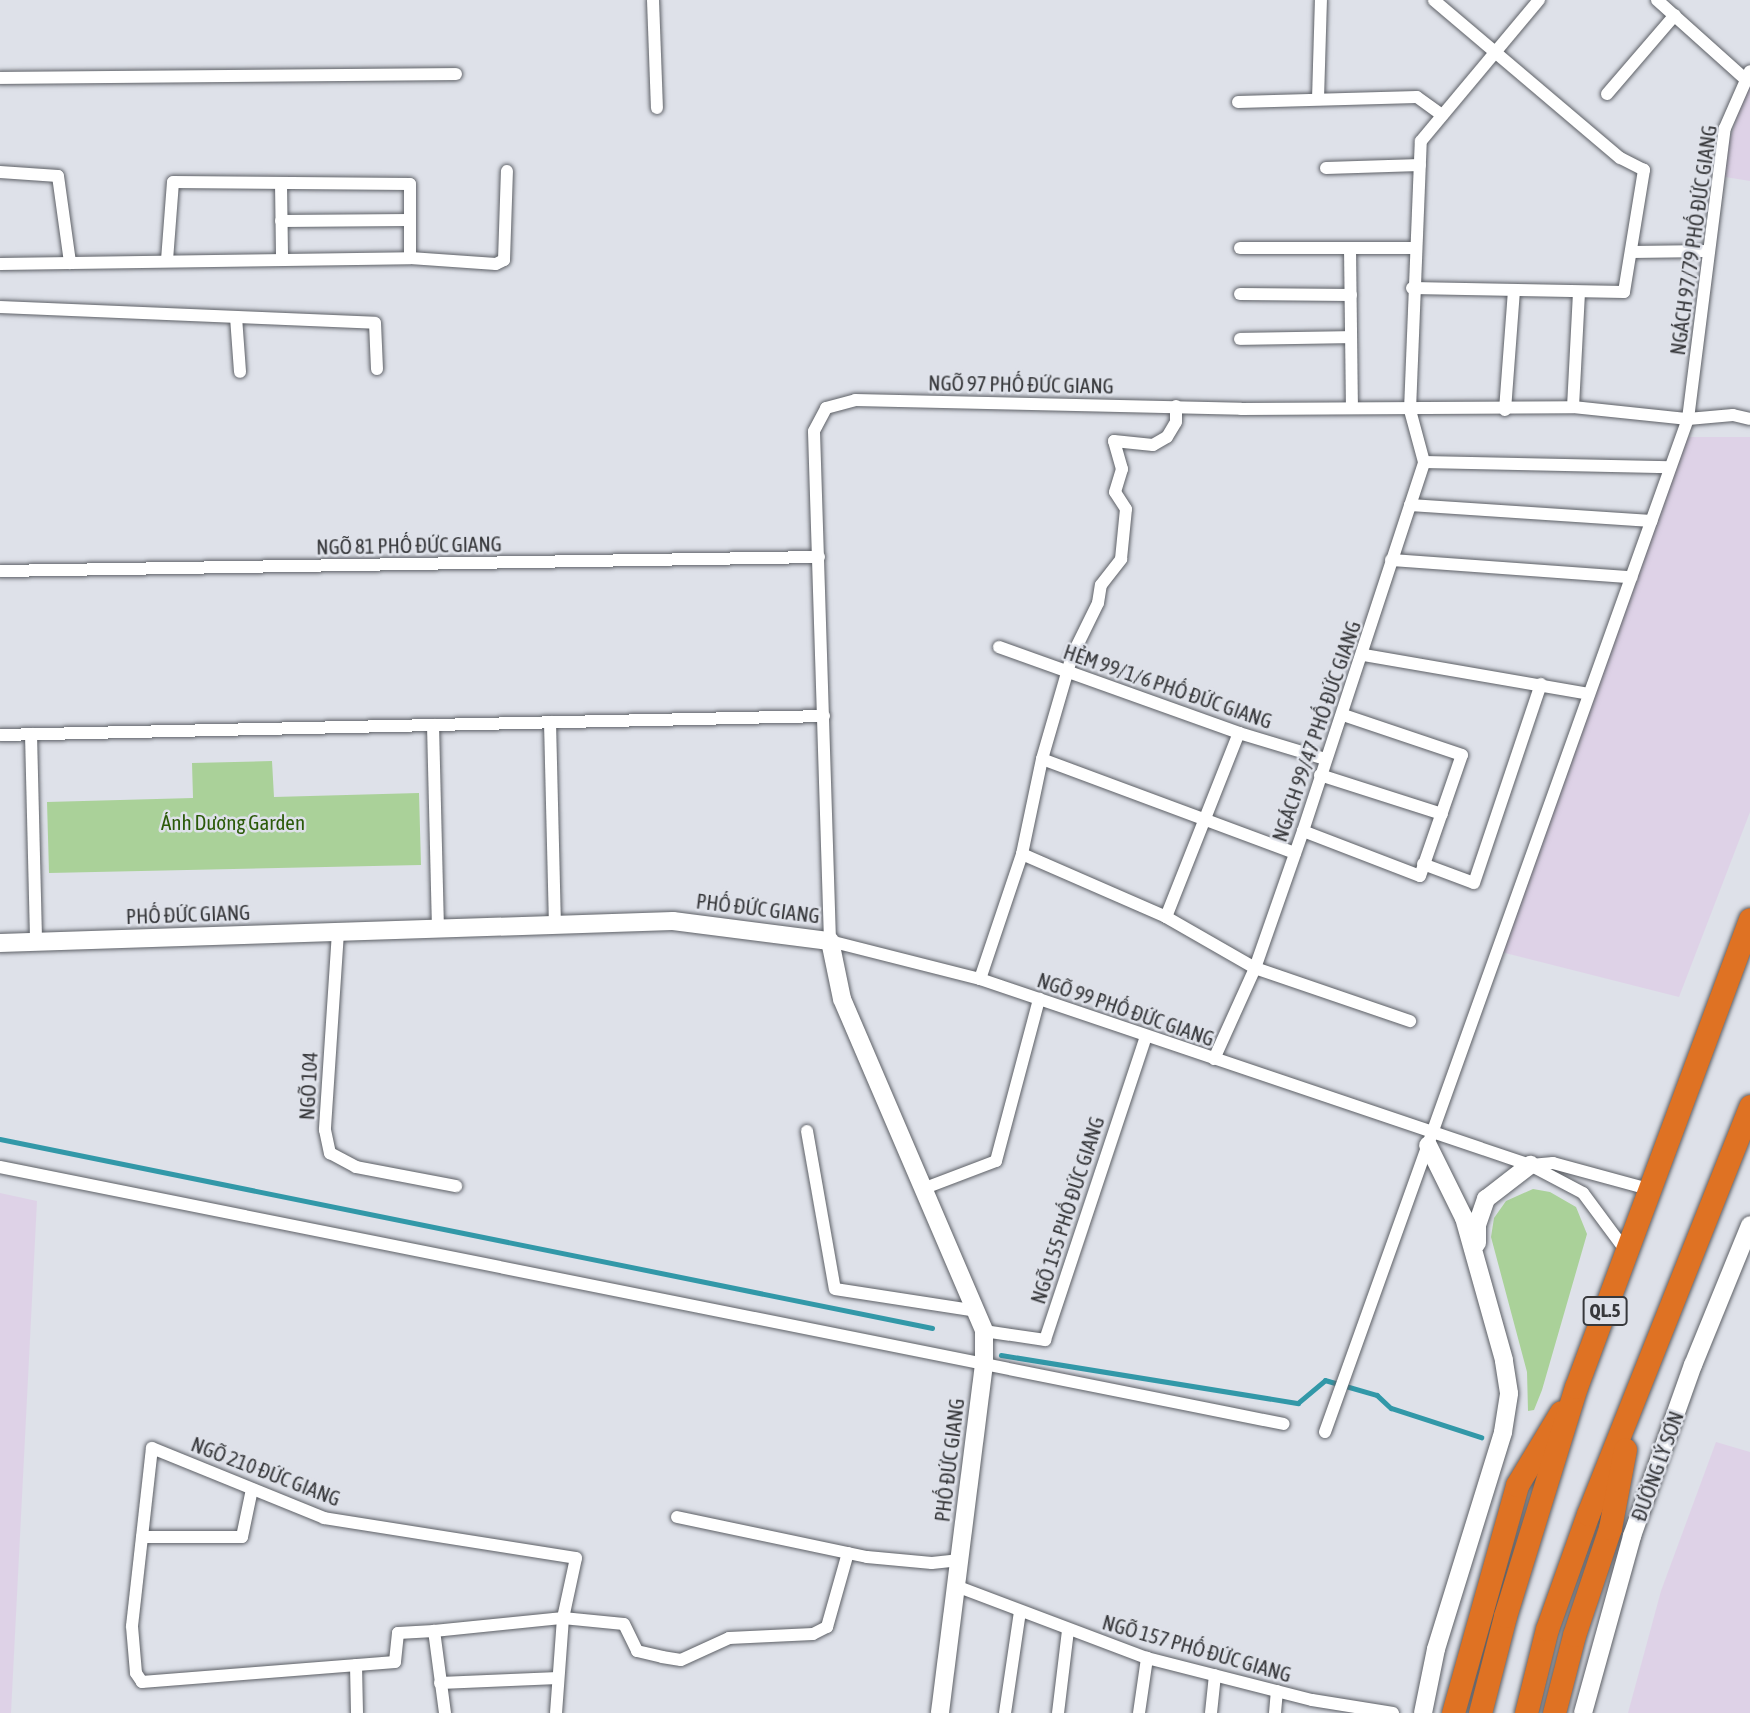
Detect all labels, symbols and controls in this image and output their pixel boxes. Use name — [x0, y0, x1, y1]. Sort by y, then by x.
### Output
street label: NGÁCH 97/79 PHỐ ĐỨC GIANG — [1664, 123, 1722, 357]
street label: NGÕ 97 PHỐ ĐỨC GIANG — [928, 370, 1114, 398]
street label: NGÕ 81 PHỐ ĐỨC GIANG — [316, 531, 502, 559]
street label: NGÁCH 99/47 PHỐ ĐỨC GIANG — [1266, 617, 1366, 845]
street label: HẺM 99/1/6 PHỐ ĐỨC GIANG — [1060, 638, 1276, 734]
park label: Ánh Dương Garden — [161, 809, 305, 835]
street label: PHỐ ĐỨC GIANG — [695, 888, 821, 928]
street label: PHỐ ĐỨC GIANG — [125, 899, 251, 929]
street label: NGÕ 99 PHỐ ĐỨC GIANG — [1034, 967, 1218, 1051]
street label: NGÕ 104 — [294, 1051, 322, 1121]
street label: NGÕ 155 PHỐ ĐỨC GIANG — [1025, 1113, 1109, 1307]
road number: QL.5 — [1582, 1296, 1628, 1326]
street label: PHỐ ĐỨC GIANG — [929, 1397, 969, 1523]
street label: ĐƯỜNG LÝ SƠN — [1625, 1408, 1689, 1524]
street label: NGÕ 210 ĐỨC GIANG — [188, 1431, 344, 1511]
street label: NGÕ 157 PHỐ ĐỨC GIANG — [1100, 1609, 1294, 1687]

